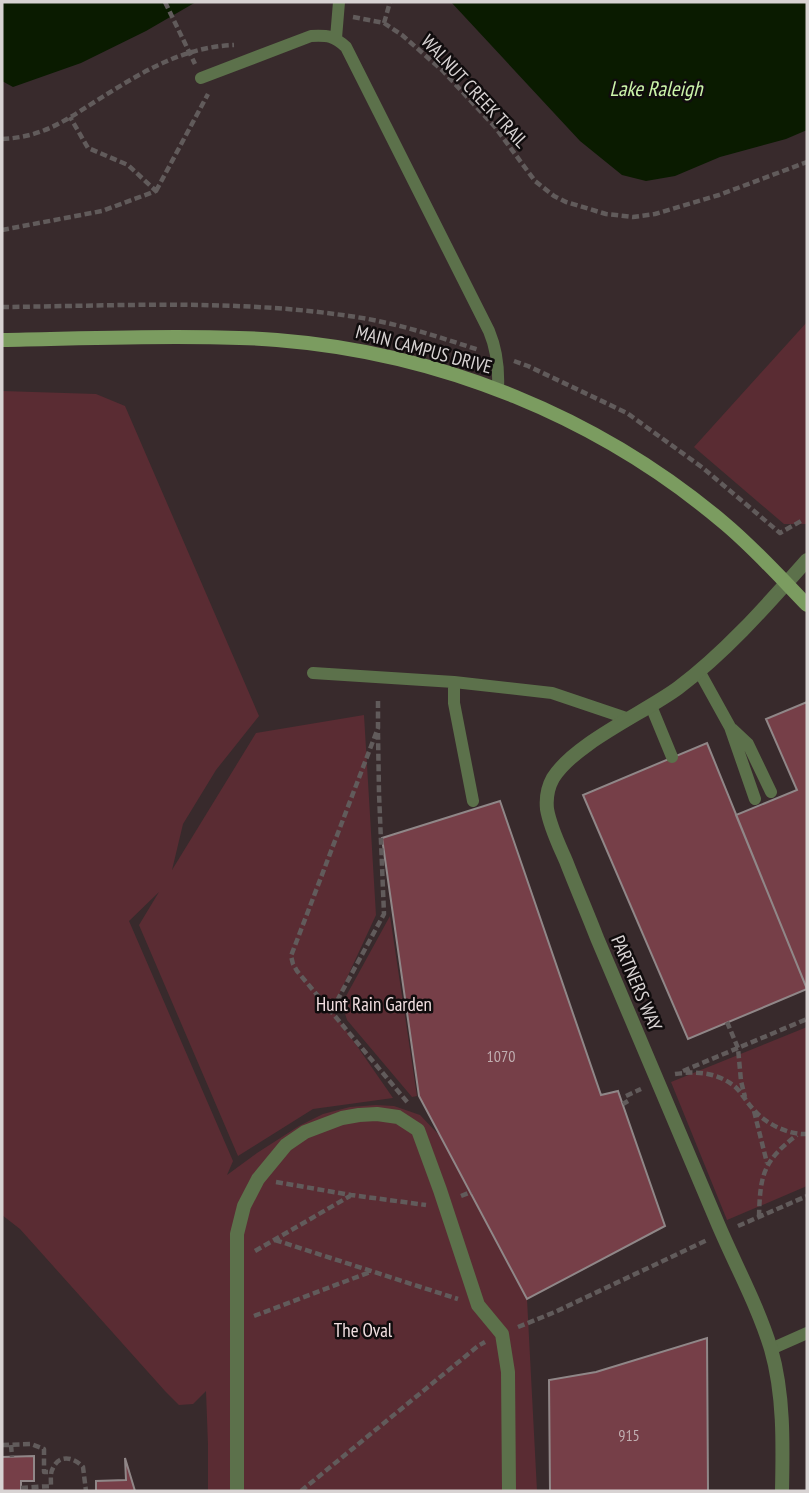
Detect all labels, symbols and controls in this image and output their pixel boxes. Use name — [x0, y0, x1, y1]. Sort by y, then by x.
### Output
street label: WALNUT CREEK TRAIL — [416, 29, 534, 153]
water label: Lake Raleigh — [610, 75, 704, 102]
street label: MAIN CAMPUS DRIVE — [353, 319, 495, 379]
street label: PARTNERS WAY — [606, 932, 668, 1035]
park label: Hunt Rain Garden — [316, 992, 432, 1016]
house number: 1070 — [487, 1046, 515, 1066]
park label: The Oval — [334, 1318, 393, 1342]
house number: 915 — [618, 1425, 640, 1445]

